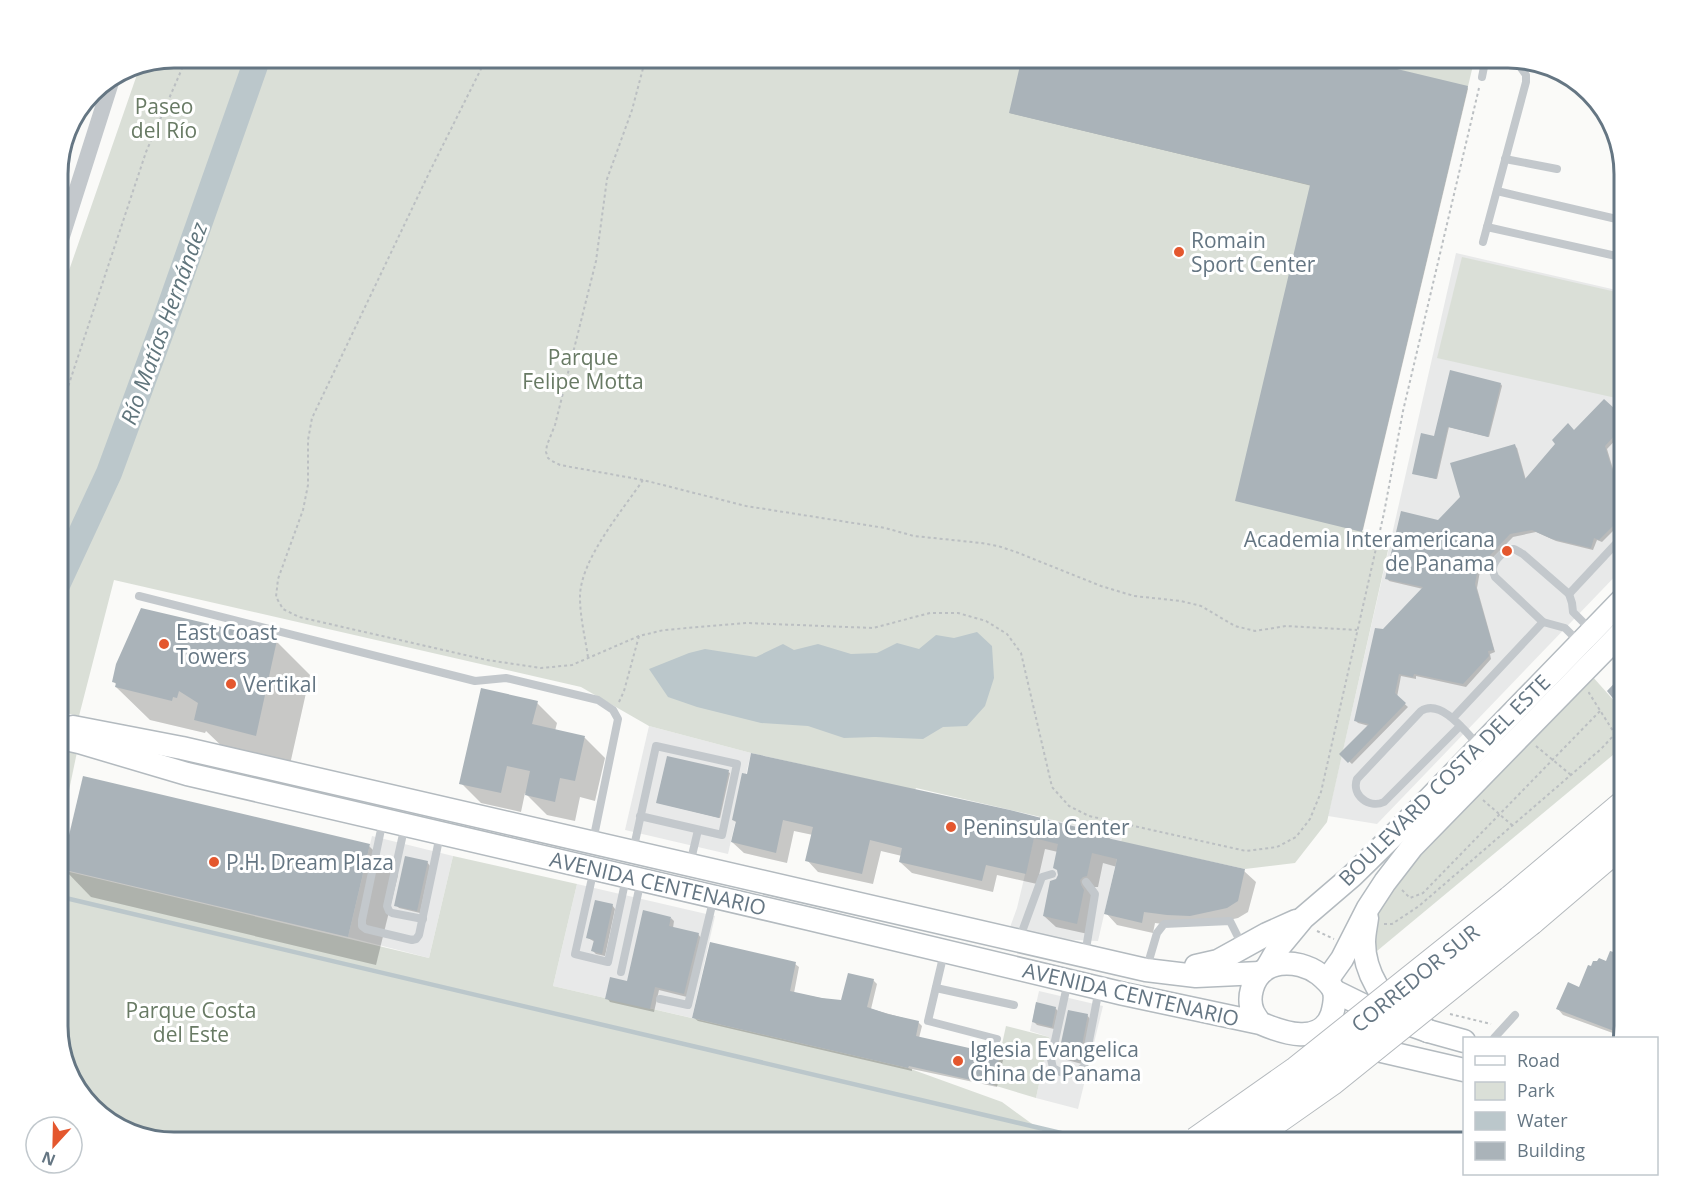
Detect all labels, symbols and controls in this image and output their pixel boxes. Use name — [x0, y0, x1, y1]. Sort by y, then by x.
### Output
park label: Paseo del Río — [131, 92, 197, 144]
water label: Río Matías Hernández — [112, 217, 214, 428]
place label: Romain Sport Center — [1191, 226, 1316, 278]
marker: Romain Sport Center — [1172, 245, 1186, 259]
park label: Parque Felipe Motta — [522, 343, 644, 395]
place label: Academia Interamericana de Panama — [1244, 525, 1495, 577]
marker: Academia Interamericana de Panama — [1500, 544, 1514, 558]
place label: East Coast Towers — [176, 618, 277, 670]
marker: East Coast Towers — [157, 637, 171, 651]
street label: BOULEVARD COSTA DEL ESTE — [1332, 668, 1556, 892]
place label: Vertikal — [243, 670, 317, 698]
marker: Vertikal — [224, 677, 238, 691]
place label: Peninsula Center — [963, 813, 1130, 841]
marker: Peninsula Center — [944, 820, 958, 834]
street label: AVENIDA CENTENARIO — [547, 844, 769, 922]
place label: P.H. Dream Plaza — [226, 848, 394, 876]
marker: P.H. Dream Plaza — [207, 855, 221, 869]
street label: CORREDOR SUR — [1345, 918, 1485, 1038]
street label: AVENIDA CENTENARIO — [1020, 955, 1242, 1033]
park label: Parque Costa del Este — [126, 996, 256, 1048]
place label: Iglesia Evangelica China de Panama — [970, 1035, 1141, 1087]
legend — [1463, 1037, 1658, 1175]
text: Road — [1517, 1048, 1560, 1072]
marker: Iglesia Evangelica China de Panama — [951, 1054, 965, 1068]
text: Park — [1517, 1078, 1555, 1102]
text: Water — [1517, 1108, 1568, 1132]
north arrow — [24, 1115, 84, 1175]
text: Building — [1517, 1138, 1585, 1162]
text: N — [38, 1146, 59, 1172]

